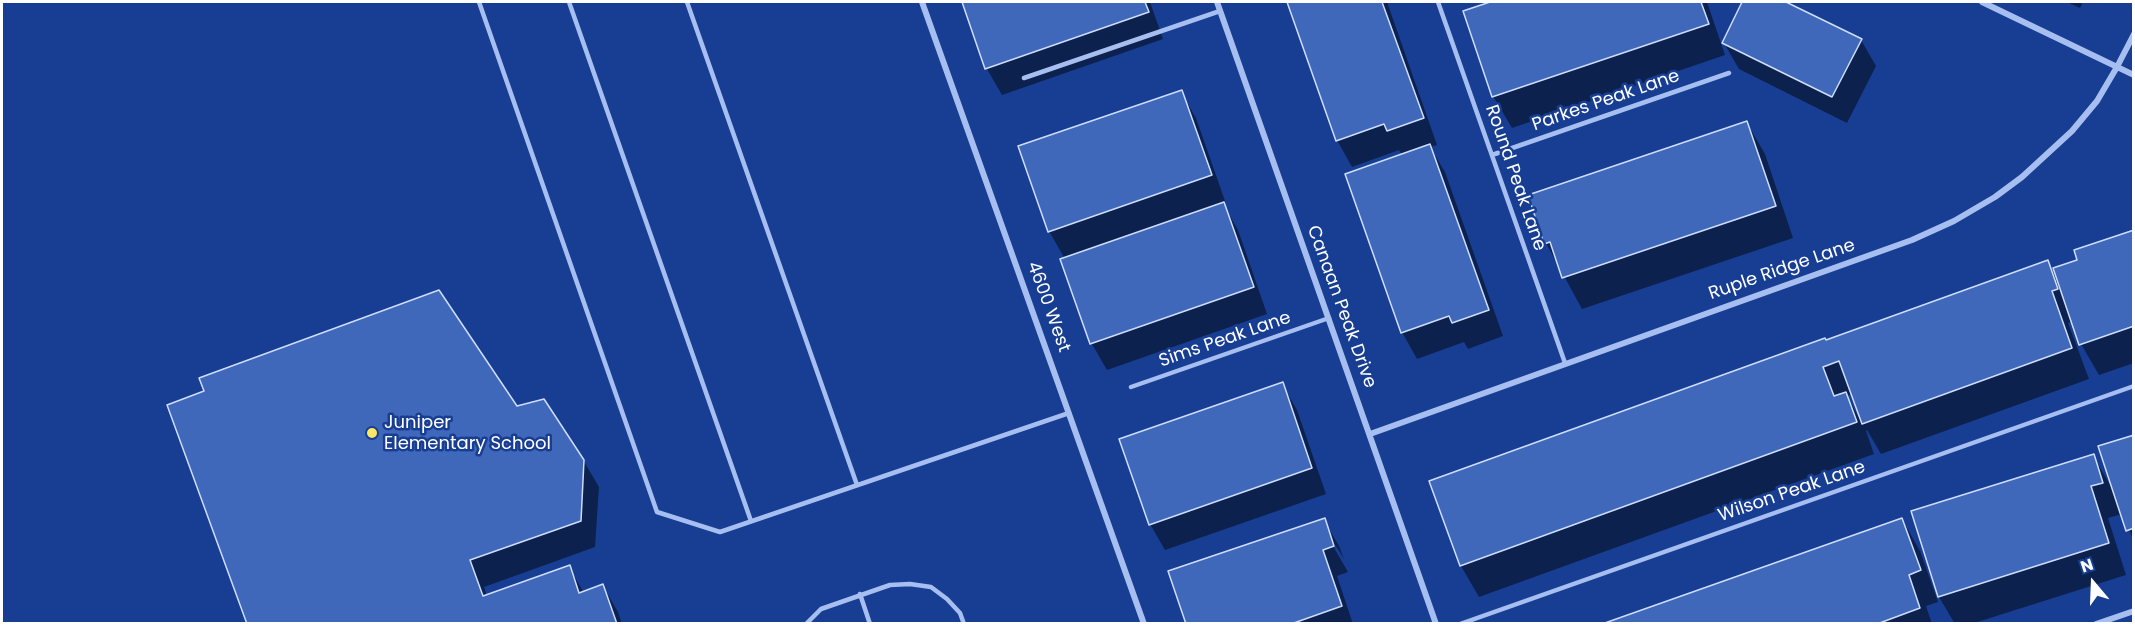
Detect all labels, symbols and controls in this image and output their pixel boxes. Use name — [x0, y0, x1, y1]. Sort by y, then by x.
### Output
street label: Parkes Peak Lane — [1529, 66, 1683, 136]
street label: Round Peak Lane — [1480, 102, 1550, 254]
street label: Canaan Peak Drive — [1302, 223, 1380, 391]
street label: Ruple Ridge Lane — [1706, 235, 1858, 305]
street label: 4600 West — [1022, 259, 1074, 355]
street label: Sims Peak Lane — [1156, 307, 1294, 373]
place label: Juniper Elementary School — [384, 412, 551, 454]
marker: Juniper Elementary School — [365, 426, 379, 440]
street label: Wilson Peak Lane — [1716, 457, 1868, 527]
north arrow — [2063, 553, 2123, 613]
text: N — [2078, 553, 2096, 578]

